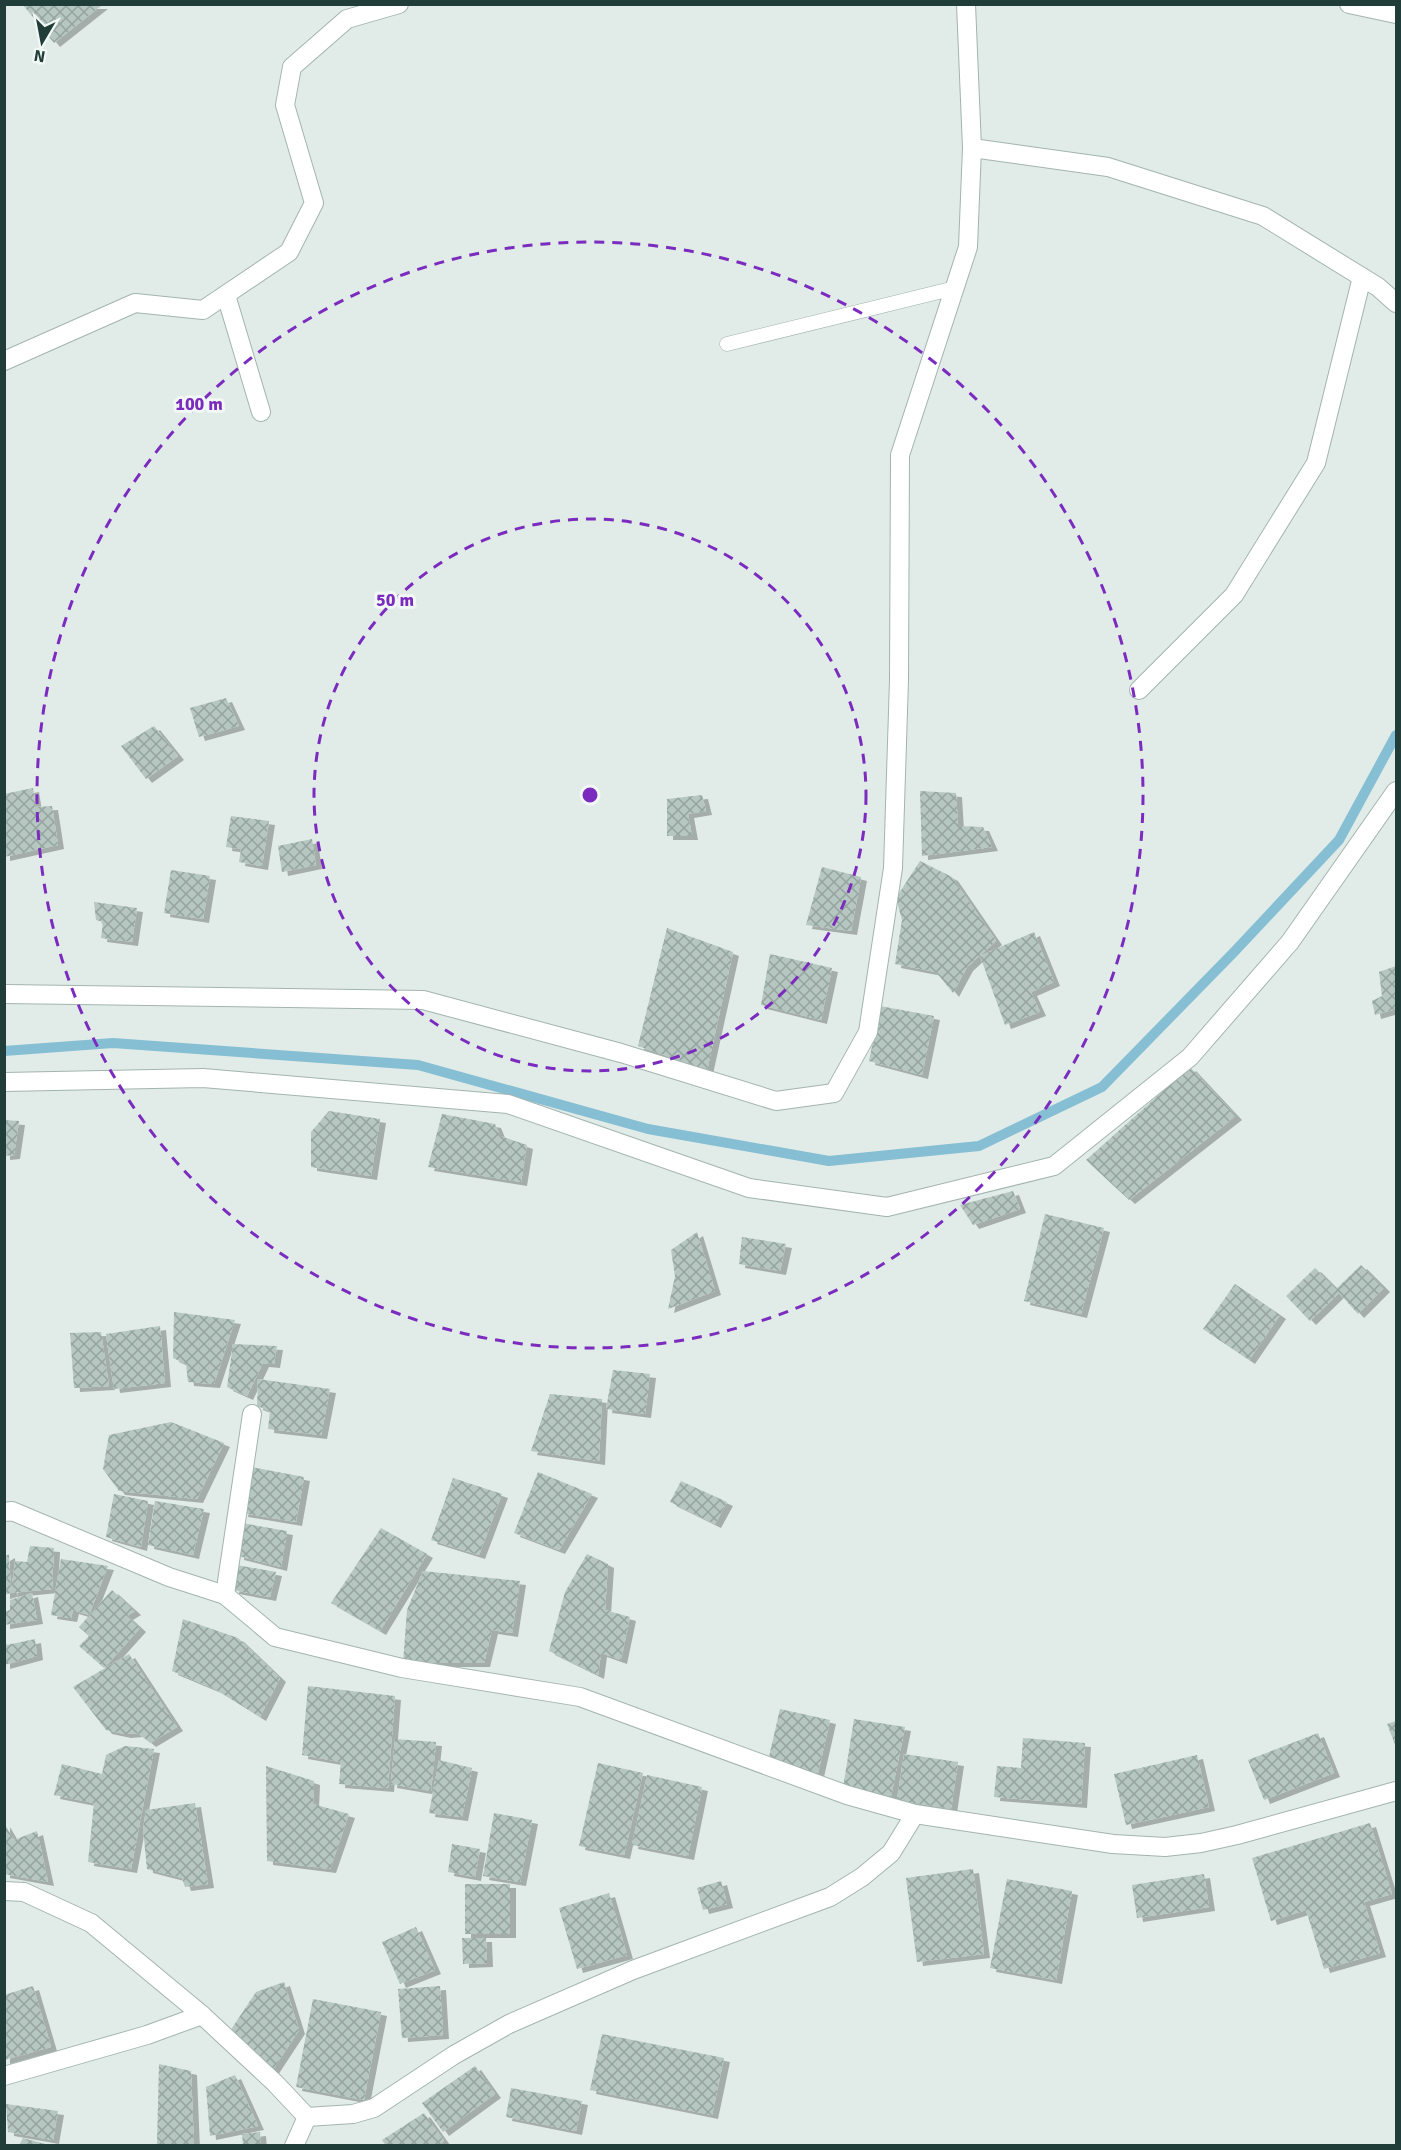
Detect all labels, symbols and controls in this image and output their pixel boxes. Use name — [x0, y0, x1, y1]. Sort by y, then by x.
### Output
north arrow — [12, 12, 72, 72]
text: N — [32, 45, 47, 67]
text: 100 m — [175, 393, 223, 415]
text: 50 m — [376, 589, 414, 611]
centre of rings — [580, 785, 600, 805]

